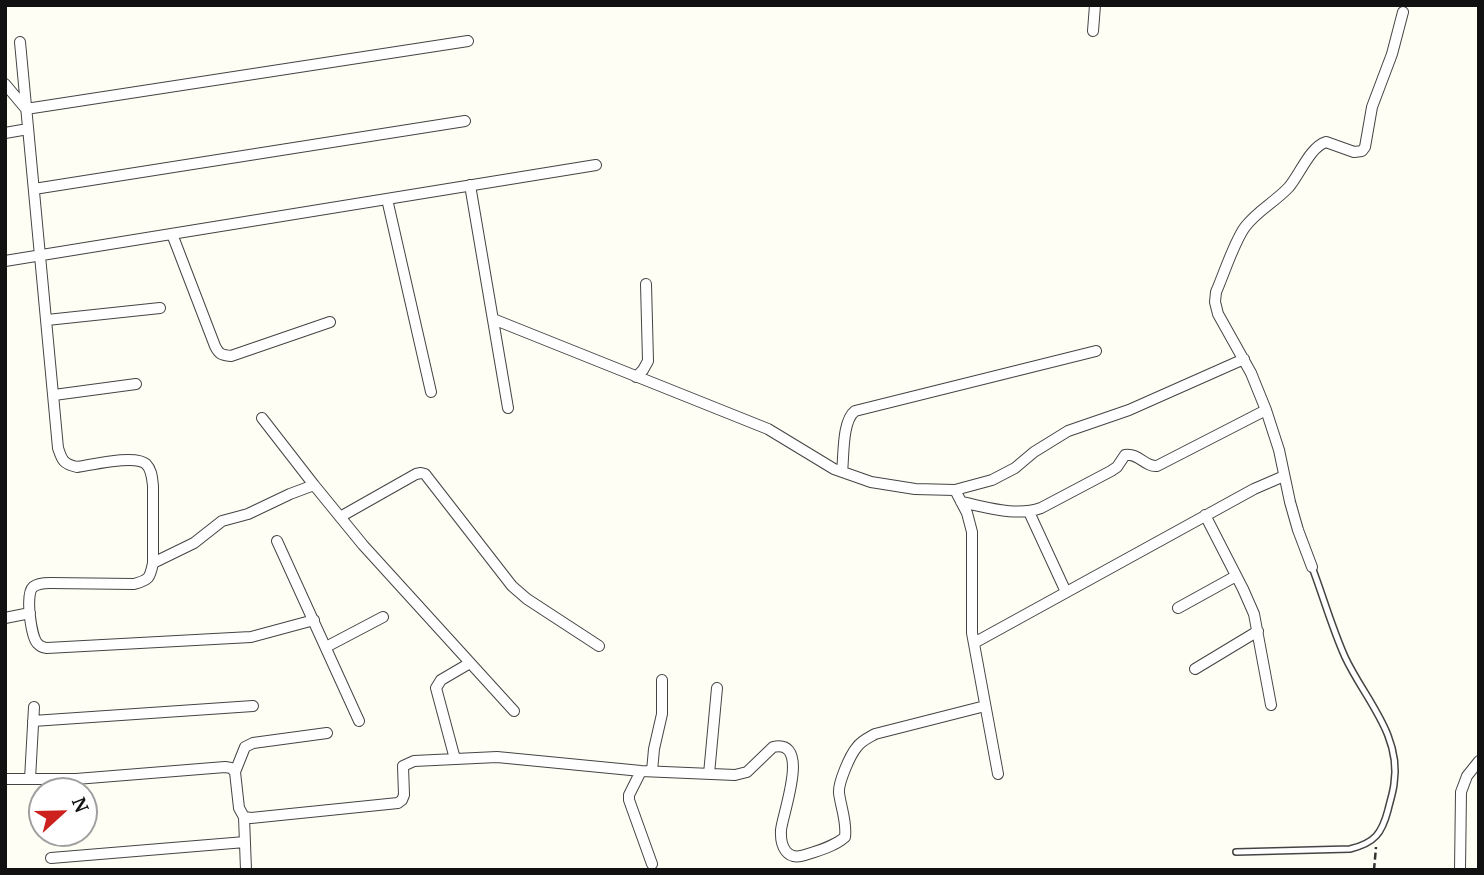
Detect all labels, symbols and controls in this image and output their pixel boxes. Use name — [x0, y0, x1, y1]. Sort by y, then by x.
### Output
north arrow — [28, 777, 98, 847]
text: N — [67, 793, 95, 816]

